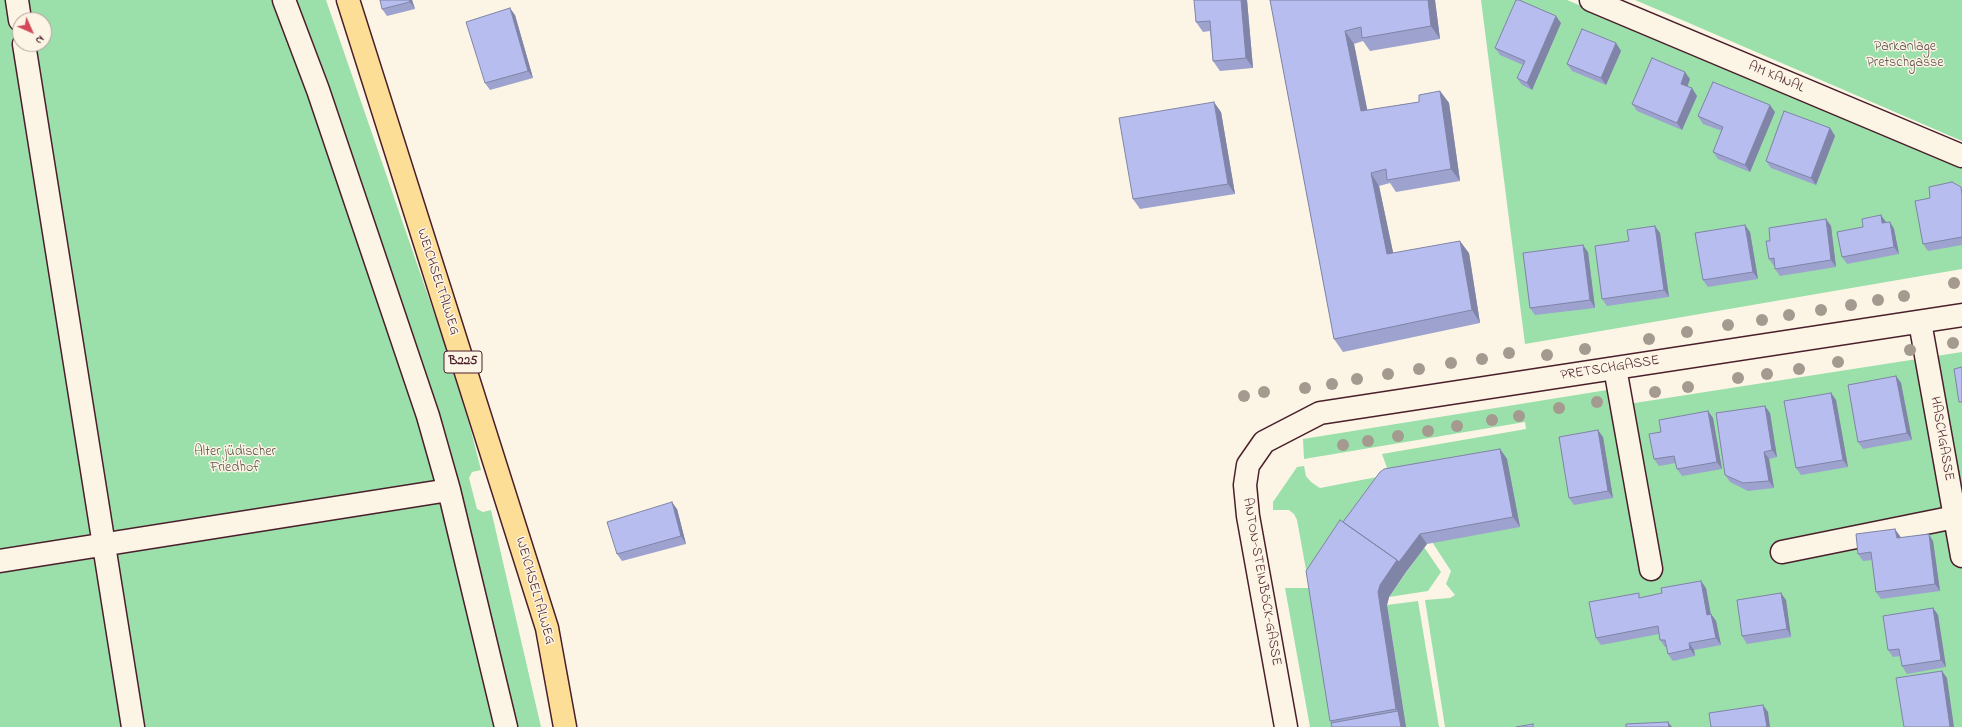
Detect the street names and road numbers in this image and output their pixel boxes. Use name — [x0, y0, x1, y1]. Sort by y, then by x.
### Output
street label: AM KANAL — [1745, 59, 1807, 97]
street label: WEICHSELTALWEG — [412, 227, 462, 337]
road number: B225 — [444, 351, 482, 373]
street label: PRETSCHGASSE — [1559, 353, 1661, 385]
street label: HASCHGASSE — [1925, 395, 1957, 483]
street label: ANTON-STEINBÖCK-GASSE — [1238, 497, 1284, 667]
street label: WEICHSELTALWEG — [511, 535, 557, 647]

